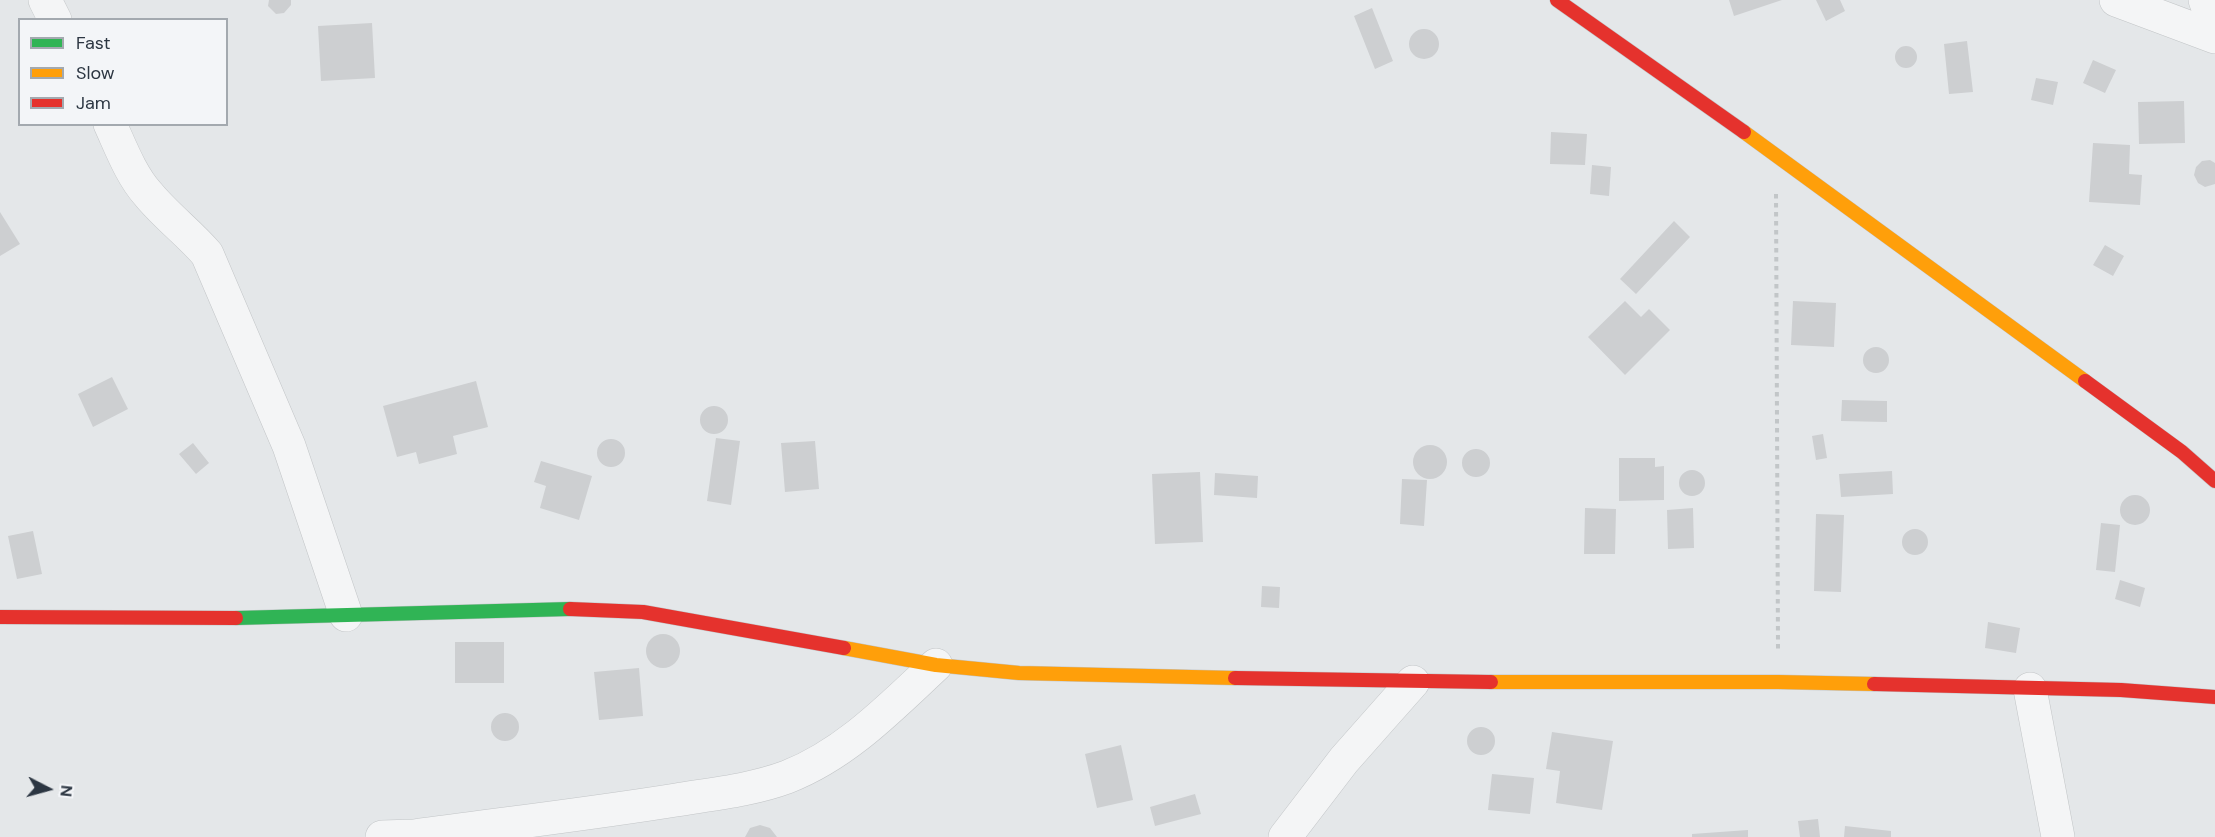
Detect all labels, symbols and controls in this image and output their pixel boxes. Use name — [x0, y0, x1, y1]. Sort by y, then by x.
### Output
legend — [18, 18, 228, 126]
text: Fast — [76, 31, 111, 55]
text: Slow — [76, 61, 115, 85]
text: Jam — [76, 91, 111, 115]
north arrow — [18, 759, 78, 819]
text: N — [55, 784, 77, 798]

